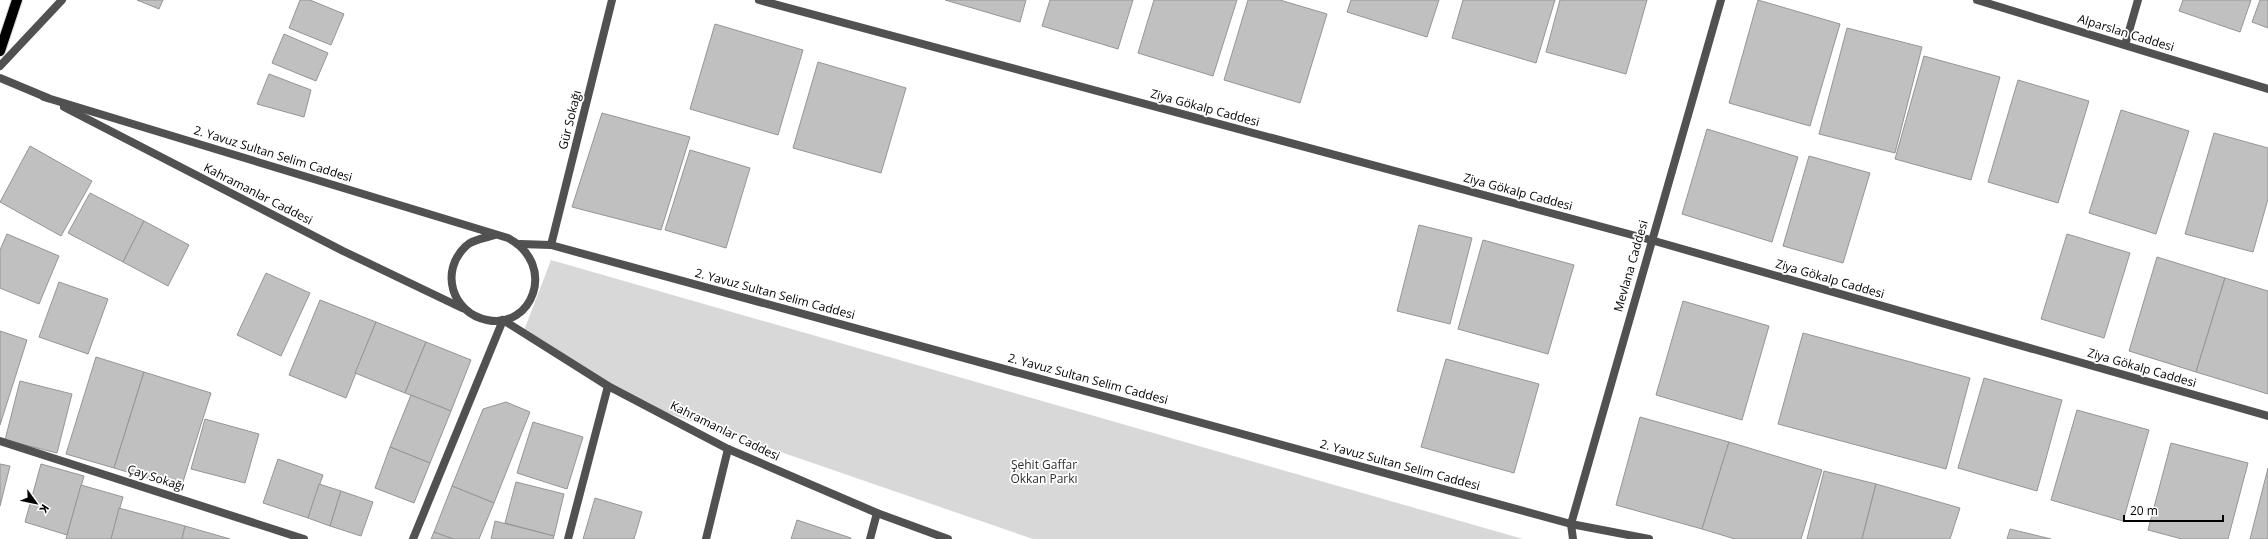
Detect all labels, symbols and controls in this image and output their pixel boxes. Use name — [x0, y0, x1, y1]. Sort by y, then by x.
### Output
street label: Alparslan Caddesi — [2076, 10, 2176, 55]
street label: Ziya Gökalp Caddesi — [1149, 85, 1262, 130]
street label: Gür Sokağı — [554, 89, 585, 151]
street label: 2. Yavuz Sultan Selim Caddesi — [192, 121, 355, 186]
street label: Kahramanlar Caddesi — [201, 159, 316, 228]
street label: Ziya Gökalp Caddesi — [1462, 169, 1575, 214]
street label: Mevlana Caddesi — [1609, 218, 1652, 314]
street label: Ziya Gökalp Caddesi — [1774, 255, 1887, 302]
street label: 2. Yavuz Sultan Selim Caddesi — [693, 264, 857, 323]
street label: Ziya Gökalp Caddesi — [2086, 344, 2199, 391]
street label: 2. Yavuz Sultan Selim Caddesi — [1006, 349, 1170, 408]
street label: Kahramanlar Caddesi — [667, 397, 783, 465]
street label: 2. Yavuz Sultan Selim Caddesi — [1318, 435, 1482, 494]
park label: Şehit Gaffar Okkan Parkı — [1010, 456, 1078, 487]
street label: Çay Sokağı — [125, 460, 187, 495]
north arrow — [16, 483, 56, 523]
scale bar — [2124, 497, 2223, 523]
text: K — [36, 502, 53, 516]
text: 20 m — [2130, 502, 2158, 519]

